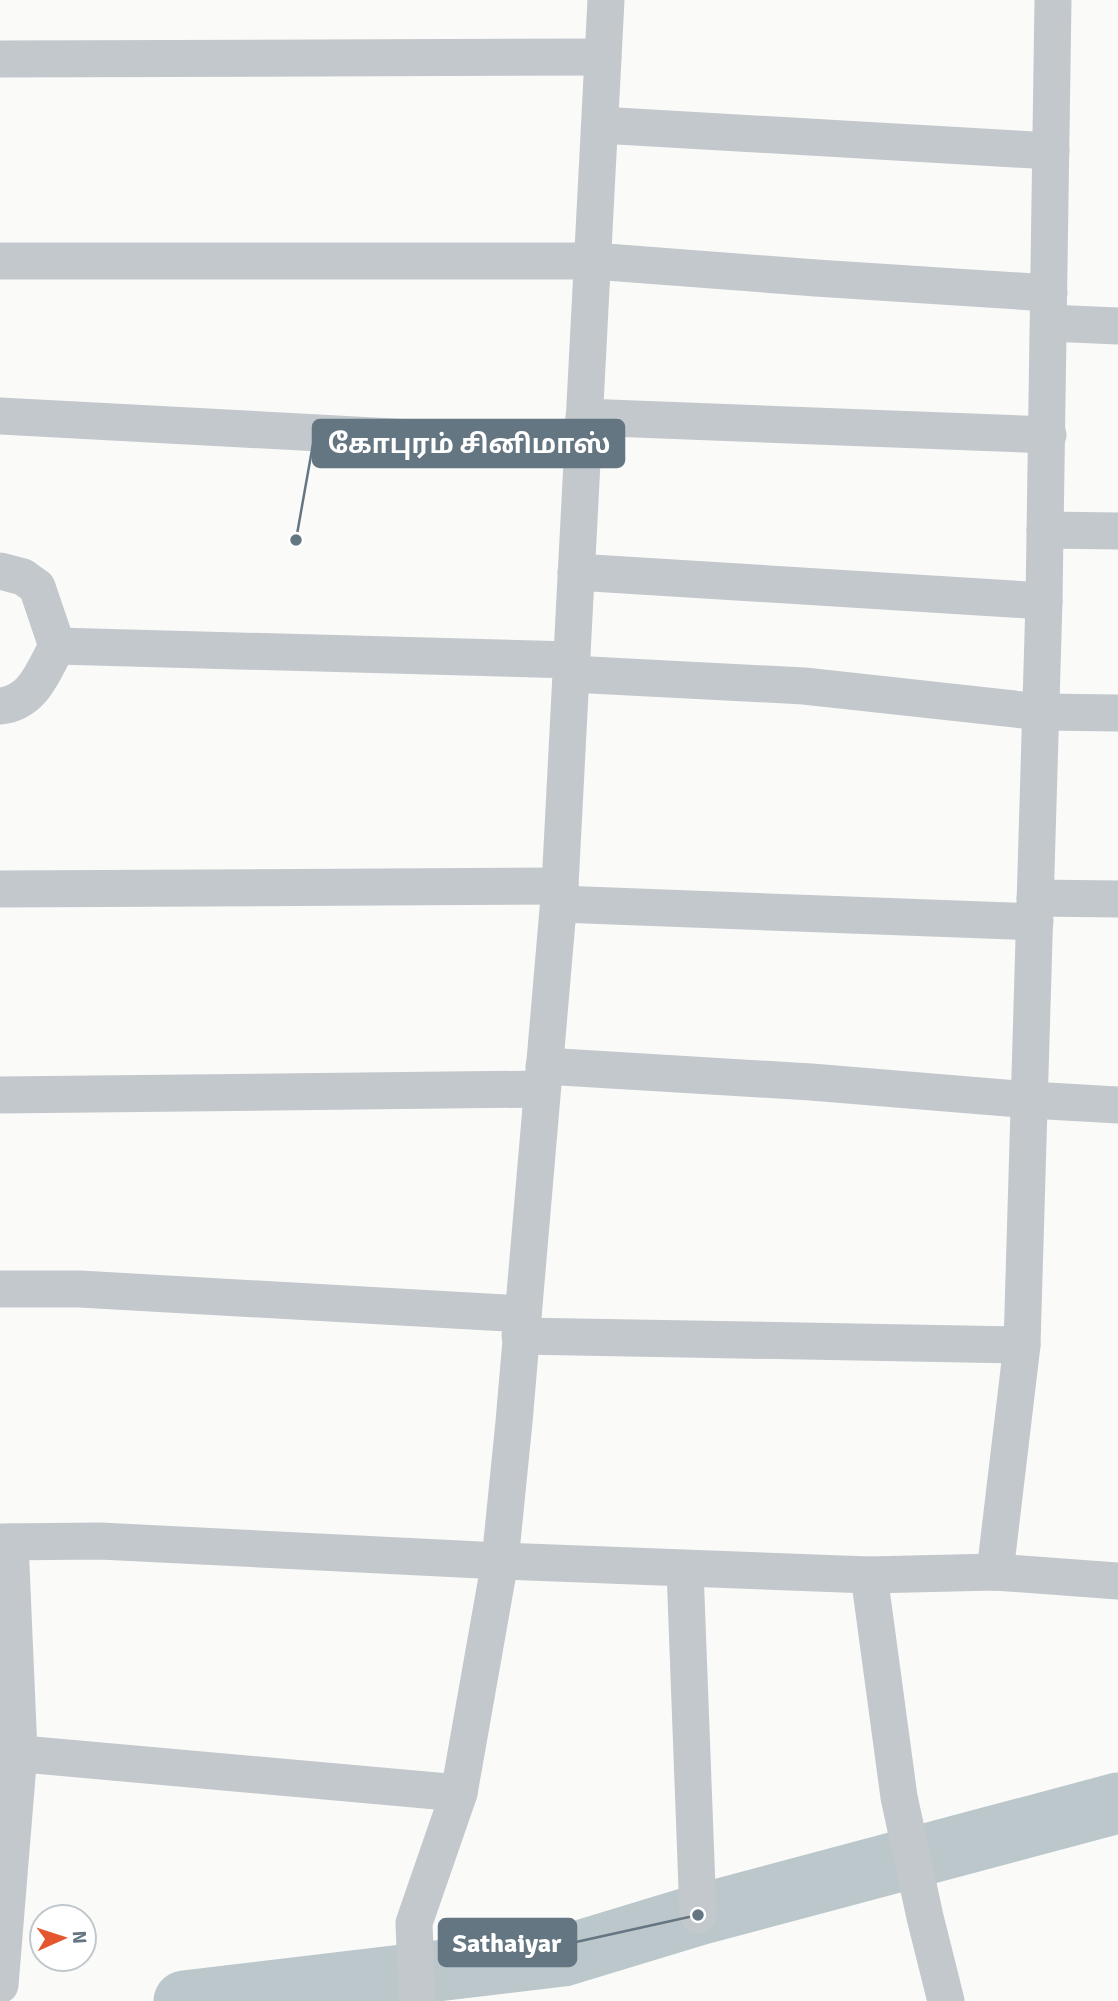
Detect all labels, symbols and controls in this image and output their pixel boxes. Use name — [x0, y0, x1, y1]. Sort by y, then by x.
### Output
callout: கோபுரம் சினிமாஸ் — [313, 420, 624, 467]
text: கோபுரம் சினிமாஸ் — [328, 429, 610, 461]
north arrow — [28, 1903, 98, 1973]
callout: Sathaiyar — [439, 1919, 576, 1966]
text: Sathaiyar — [453, 1928, 562, 1960]
text: N — [67, 1930, 91, 1944]

